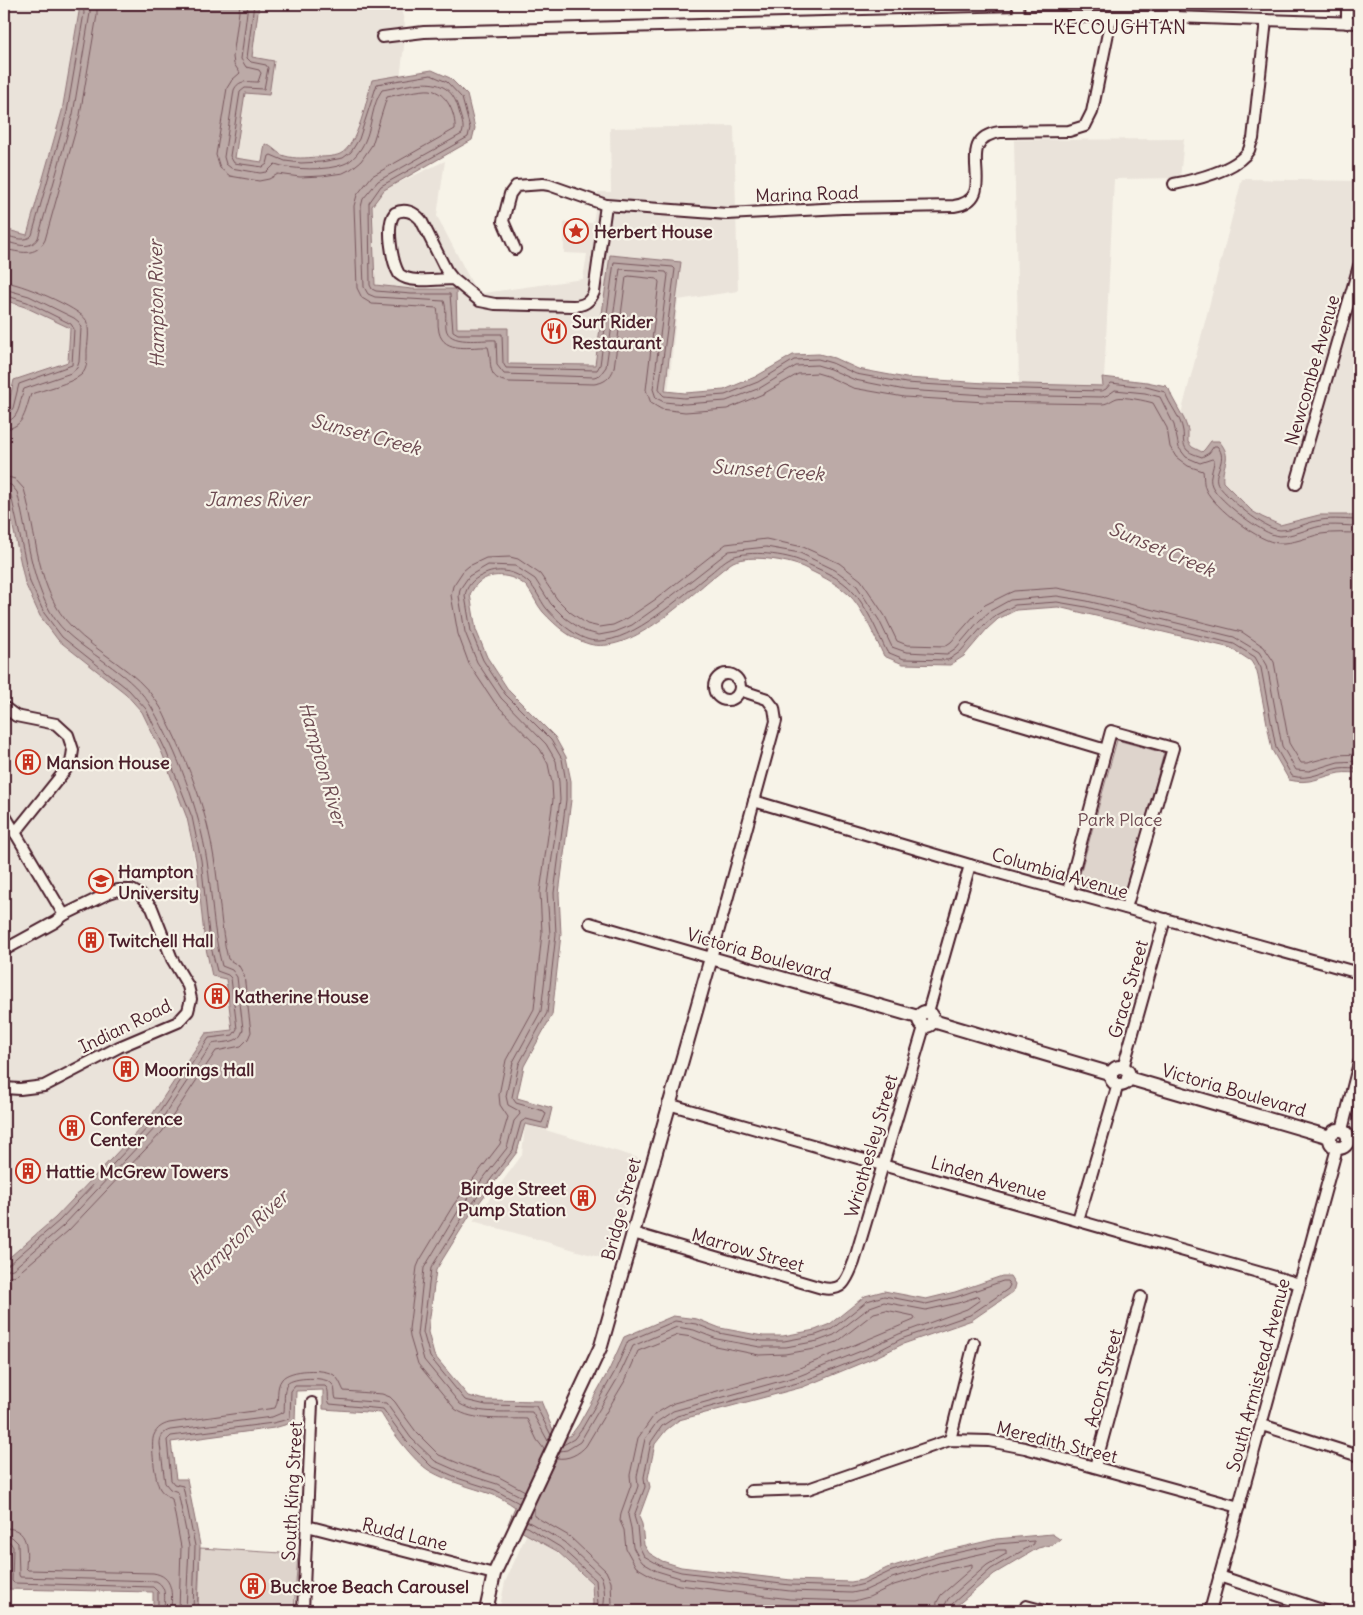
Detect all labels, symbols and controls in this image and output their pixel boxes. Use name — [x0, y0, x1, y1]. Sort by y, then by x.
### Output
district label: KECOUGHTAN — [1053, 15, 1187, 39]
street label: Marina Road — [755, 181, 859, 207]
place icon: Herbert House — [563, 218, 589, 244]
place label: Herbert House — [594, 220, 713, 243]
water label: Hampton River — [143, 238, 169, 368]
street label: Newcombe Avenue — [1280, 292, 1344, 448]
place label: Surf Rider Restaurant — [572, 310, 662, 354]
restaurant icon: Surf Rider Restaurant — [541, 318, 567, 344]
water label: Sunset Creek — [309, 408, 425, 460]
water label: Sunset Creek — [711, 454, 826, 486]
water label: James River — [205, 487, 311, 511]
water label: Sunset Creek — [1106, 516, 1220, 582]
water label: Hampton River — [294, 699, 353, 831]
building icon: Mansion House — [15, 749, 41, 775]
place label: Mansion House — [46, 751, 170, 774]
park label: Park Place — [1077, 808, 1163, 831]
street label: Columbia Avenue — [989, 843, 1131, 903]
place label: Hampton University — [118, 860, 199, 904]
school or university icon: Hampton University — [88, 868, 114, 894]
street label: Victoria Boulevard — [684, 922, 834, 986]
building icon: Twitchell Hall — [78, 927, 104, 953]
place label: Twitchell Hall — [108, 929, 213, 952]
street label: Grace Street — [1103, 937, 1153, 1041]
building icon: Katherine House — [204, 983, 230, 1009]
place label: Katherine House — [234, 985, 369, 1008]
street label: Indian Road — [75, 994, 175, 1058]
building icon: Moorings Hall — [113, 1056, 139, 1082]
place label: Moorings Hall — [144, 1058, 254, 1081]
street label: Victoria Boulevard — [1159, 1058, 1309, 1122]
street label: Wriothesley Street — [840, 1072, 902, 1220]
place label: Conference Center — [90, 1107, 183, 1151]
building icon: Conference Center — [59, 1115, 85, 1141]
street label: Linden Avenue — [928, 1150, 1050, 1206]
street label: Bridge Street — [596, 1155, 646, 1263]
building icon: Hattie McGrew Towers — [15, 1158, 41, 1184]
place label: Hattie McGrew Towers — [46, 1160, 228, 1183]
place label: Birdge Street Pump Station — [458, 1177, 567, 1221]
water label: Hampton River — [183, 1183, 295, 1289]
building icon: Birdge Street Pump Station — [570, 1185, 596, 1211]
street label: Marrow Street — [689, 1223, 807, 1277]
street label: South Armistead Avenue — [1221, 1276, 1295, 1474]
street label: Acorn Street — [1079, 1326, 1127, 1430]
street label: Meredith Street — [994, 1416, 1120, 1468]
street label: South King Street — [277, 1421, 307, 1561]
street label: Rudd Lane — [360, 1512, 450, 1556]
building icon: Buckroe Beach Carousel — [240, 1573, 266, 1599]
place label: Buckroe Beach Carousel — [270, 1575, 469, 1598]

